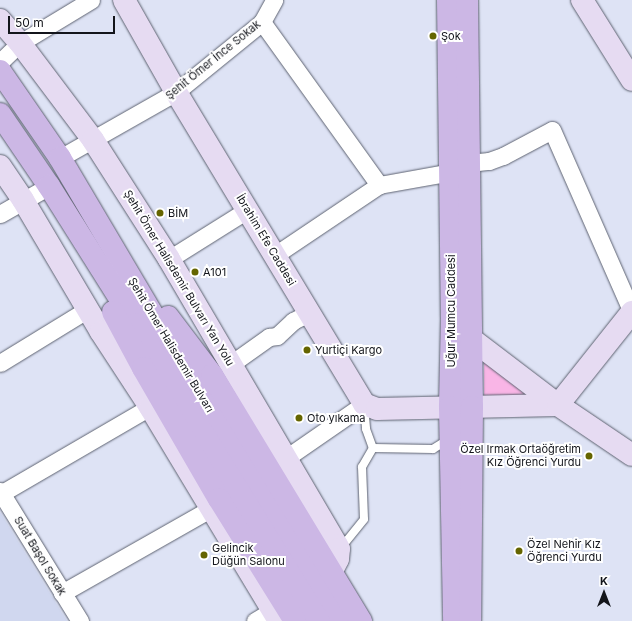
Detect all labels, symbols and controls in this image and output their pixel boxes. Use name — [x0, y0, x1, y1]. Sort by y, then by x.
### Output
scale bar — [10, 8, 117, 34]
text: 50 m — [15, 15, 44, 30]
street label: Şehit Ömer İnce Sokak — [163, 18, 263, 102]
place label: Şok — [441, 29, 461, 43]
marker: Şok — [428, 31, 438, 41]
street label: Şehit Ömer Halisdemir Bulvarı Yan Yolu — [121, 188, 237, 368]
street label: İbrahim Efe Caddesi — [233, 192, 299, 288]
place label: BİM — [168, 206, 188, 220]
marker: BİM — [155, 208, 165, 218]
street label: Uğur Mumcu Caddesi — [444, 254, 458, 368]
place label: A101 — [203, 265, 226, 279]
marker: A101 — [190, 267, 200, 277]
street label: Şehit Ömer Halisdemir Bulvarı — [125, 275, 217, 415]
place label: Yurtiçi Kargo — [315, 343, 382, 357]
marker: Yurtiçi Kargo — [302, 345, 312, 355]
place label: Oto yıkama — [307, 411, 365, 425]
marker: Oto yıkama — [294, 413, 304, 423]
place label: Özel Irmak Ortaöğretim Kız Öğrenci Yurdu — [460, 443, 581, 469]
marker: Özel Irmak Ortaöğretim Kız Öğrenci Yurdu — [584, 451, 594, 461]
street label: Suat Başol Sokak — [11, 514, 69, 598]
place label: Özel Nehir Kız Öğrenci Yurdu — [527, 538, 602, 564]
place label: Gelincik Düğün Salonu — [212, 542, 285, 568]
marker: Özel Nehir Kız Öğrenci Yurdu — [514, 546, 524, 556]
marker: Gelincik Düğün Salonu — [199, 550, 209, 560]
north arrow — [584, 573, 624, 613]
text: K — [600, 574, 608, 588]

